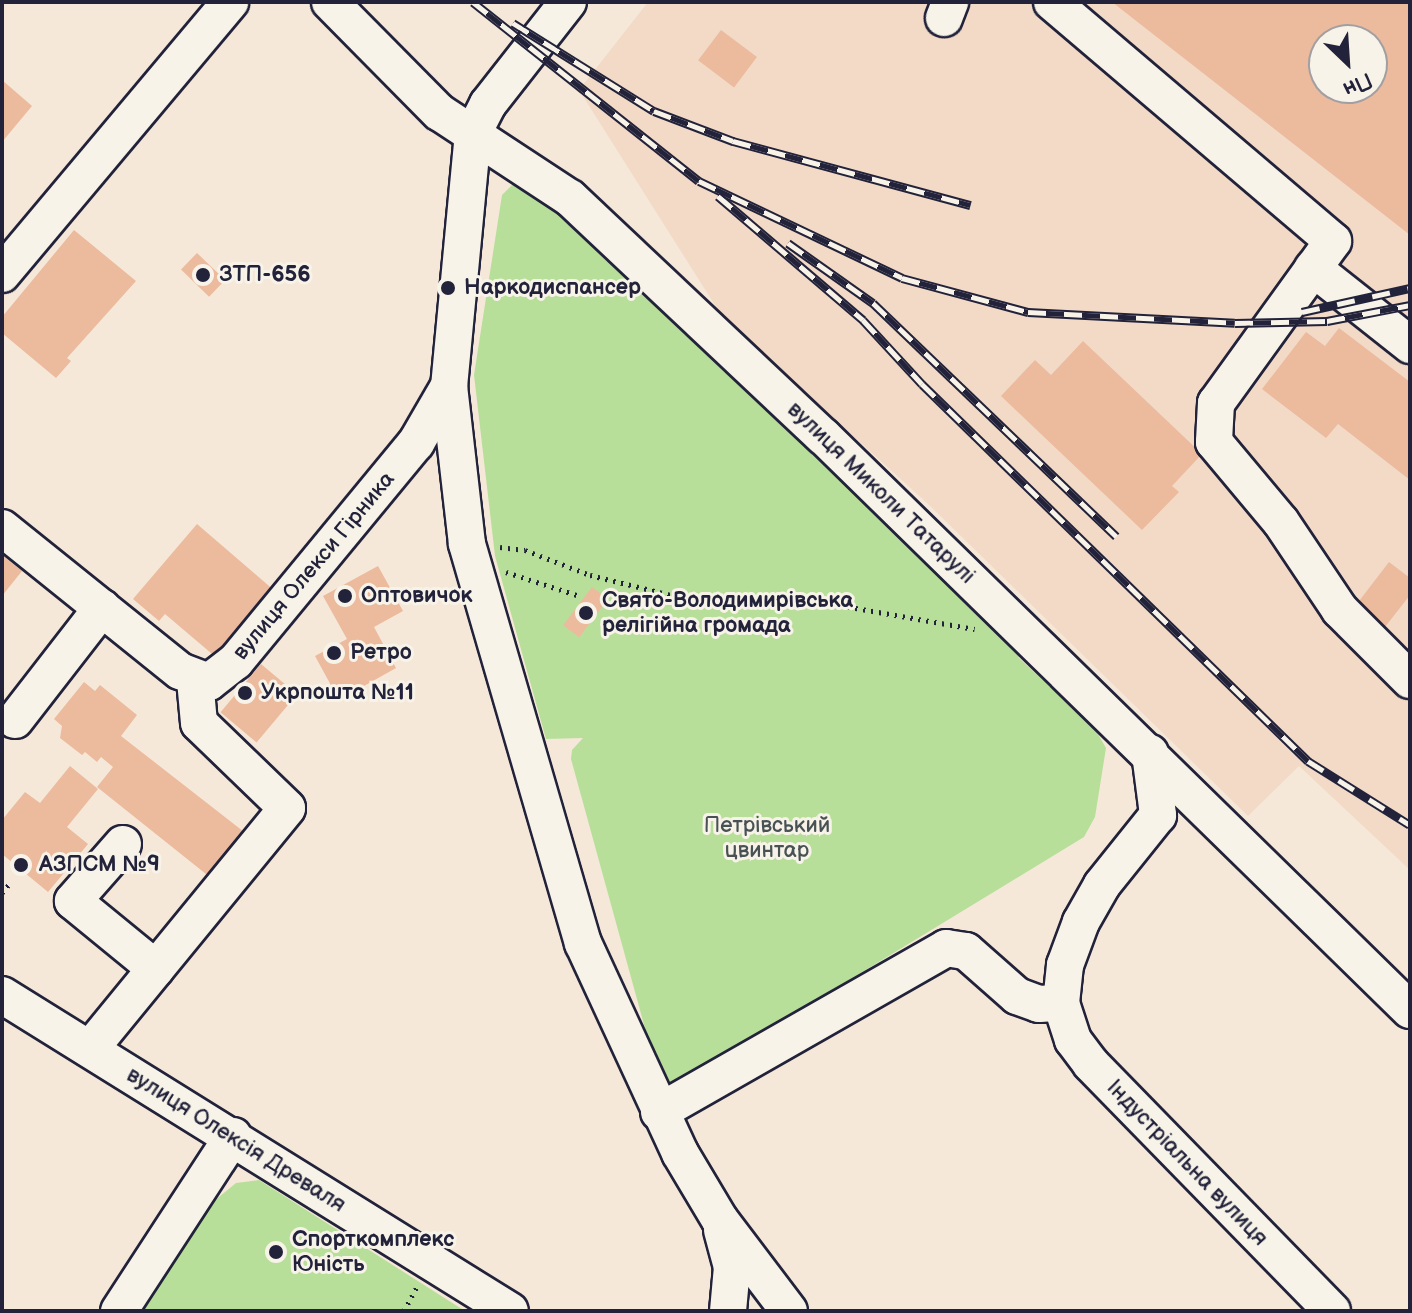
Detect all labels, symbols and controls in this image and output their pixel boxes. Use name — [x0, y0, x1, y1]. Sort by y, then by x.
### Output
north arrow — [1308, 24, 1388, 104]
text: Пн — [1339, 66, 1377, 103]
place label: ЗТП-656 — [219, 262, 311, 288]
marker: ЗТП-656 — [194, 266, 212, 284]
place label: Наркодиспансер — [464, 275, 641, 301]
marker: Наркодиспансер — [439, 279, 457, 297]
street label: вулиця Миколи Татарулі — [782, 396, 980, 590]
street label: вулиця Олекси Гірника — [228, 467, 400, 665]
place label: Оптовичок — [361, 583, 472, 609]
marker: Оптовичок — [336, 587, 354, 605]
place label: Свято-Володимирівська релігійна громада — [602, 587, 853, 638]
marker: Свято-Володимирівська релігійна громада — [577, 604, 595, 622]
place label: Ретро — [350, 640, 412, 666]
marker: Ретро — [325, 644, 343, 662]
place label: Укрпошта №11 — [261, 680, 414, 706]
marker: Укрпошта №11 — [236, 684, 254, 702]
park label: Петрівський цвинтар — [704, 812, 830, 864]
place label: АЗПСМ №9 — [39, 852, 160, 878]
marker: АЗПСМ №9 — [10, 854, 32, 876]
street label: вулиця Олексія Древаля — [122, 1062, 350, 1218]
street label: Індустріальна вулиця — [1101, 1075, 1273, 1251]
place label: Cпорткомплекс Юність — [292, 1226, 454, 1278]
marker: Cпорткомплекс Юність — [267, 1243, 285, 1261]

